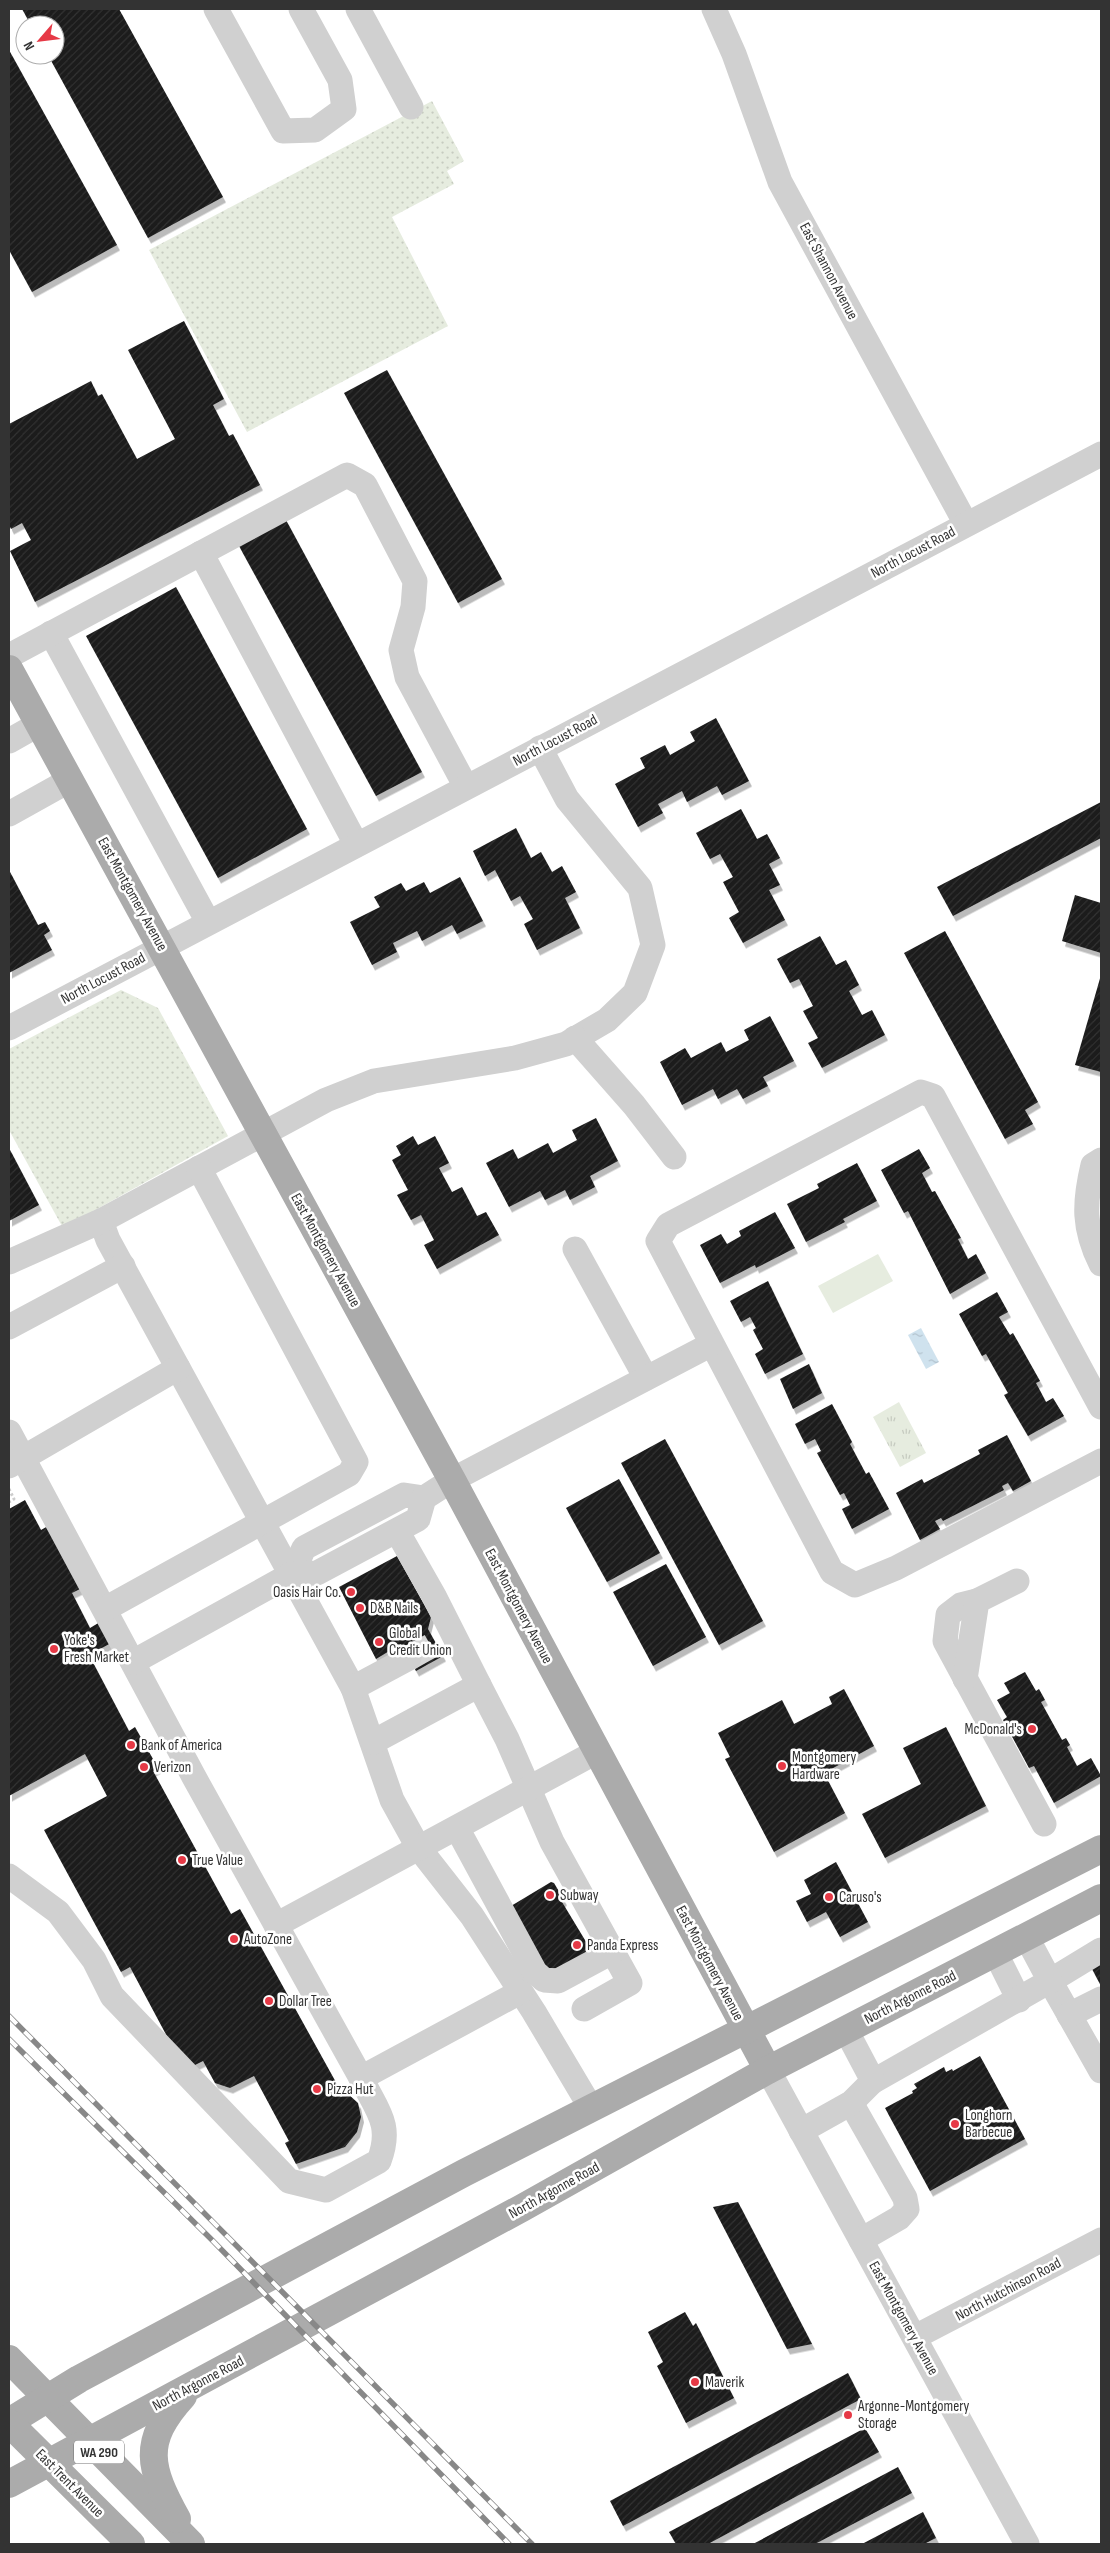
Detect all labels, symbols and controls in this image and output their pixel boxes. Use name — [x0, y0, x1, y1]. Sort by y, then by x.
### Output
north arrow — [15, 15, 65, 65]
text: N — [20, 39, 38, 53]
street label: East Shannon Avenue — [795, 219, 862, 323]
street label: North Locust Road — [868, 522, 959, 583]
street label: North Locust Road — [510, 710, 601, 771]
street label: East Montgomery Avenue — [93, 834, 172, 955]
street label: North Locust Road — [58, 948, 149, 1009]
street label: East Montgomery Avenue — [286, 1190, 365, 1311]
street label: East Montgomery Avenue — [480, 1546, 557, 1667]
place label: Oasis Hair Co. — [273, 1583, 341, 1602]
marker: Oasis Hair Co. — [345, 1586, 357, 1598]
place label: D&B Nails — [370, 1599, 418, 1618]
marker: D&B Nails — [354, 1602, 366, 1614]
place label: Global Credit Union — [389, 1624, 452, 1660]
place label: Yoke's Fresh Market — [64, 1631, 129, 1667]
marker: Global Credit Union — [373, 1636, 385, 1648]
marker: Yoke's Fresh Market — [48, 1643, 60, 1655]
place label: McDonald's — [965, 1720, 1022, 1739]
marker: McDonald's — [1026, 1723, 1038, 1735]
place label: Bank of America — [141, 1736, 222, 1755]
marker: Bank of America — [125, 1739, 137, 1751]
place label: Montgomery Hardware — [792, 1748, 856, 1784]
place label: Verizon — [154, 1758, 191, 1777]
marker: Montgomery Hardware — [776, 1760, 788, 1772]
marker: Verizon — [138, 1761, 150, 1773]
place label: True Value — [192, 1851, 243, 1870]
marker: True Value — [176, 1854, 188, 1866]
place label: Subway — [560, 1886, 599, 1905]
place label: Caruso's — [839, 1888, 882, 1907]
marker: Subway — [544, 1889, 556, 1901]
marker: Caruso's — [823, 1891, 835, 1903]
street label: East Montgomery Avenue — [671, 1903, 748, 2024]
place label: AutoZone — [243, 1930, 292, 1949]
marker: AutoZone — [228, 1933, 240, 1945]
place label: Panda Express — [587, 1936, 658, 1955]
marker: Panda Express — [571, 1939, 583, 1951]
street label: North Argonne Road — [861, 1966, 959, 2029]
place label: Dollar Tree — [279, 1992, 332, 2011]
marker: Dollar Tree — [263, 1995, 275, 2007]
place label: Pizza Hut — [327, 2080, 374, 2099]
marker: Pizza Hut — [311, 2083, 323, 2095]
place label: Longhorn Barbecue — [965, 2106, 1012, 2142]
marker: Longhorn Barbecue — [949, 2118, 961, 2130]
street label: North Argonne Road — [506, 2158, 603, 2223]
street label: North Hutchinson Road — [952, 2254, 1064, 2325]
street label: East Montgomery Avenue — [864, 2258, 943, 2379]
street label: North Argonne Road — [149, 2351, 247, 2415]
place label: Maverik — [705, 2373, 744, 2392]
marker: Maverik — [689, 2376, 701, 2388]
place label: Argonne-Montgomery Storage — [857, 2397, 970, 2433]
marker: Argonne-Montgomery Storage — [842, 2409, 854, 2421]
road number: WA 290 — [74, 2440, 124, 2464]
street label: East Trent Avenue — [31, 2445, 108, 2522]

